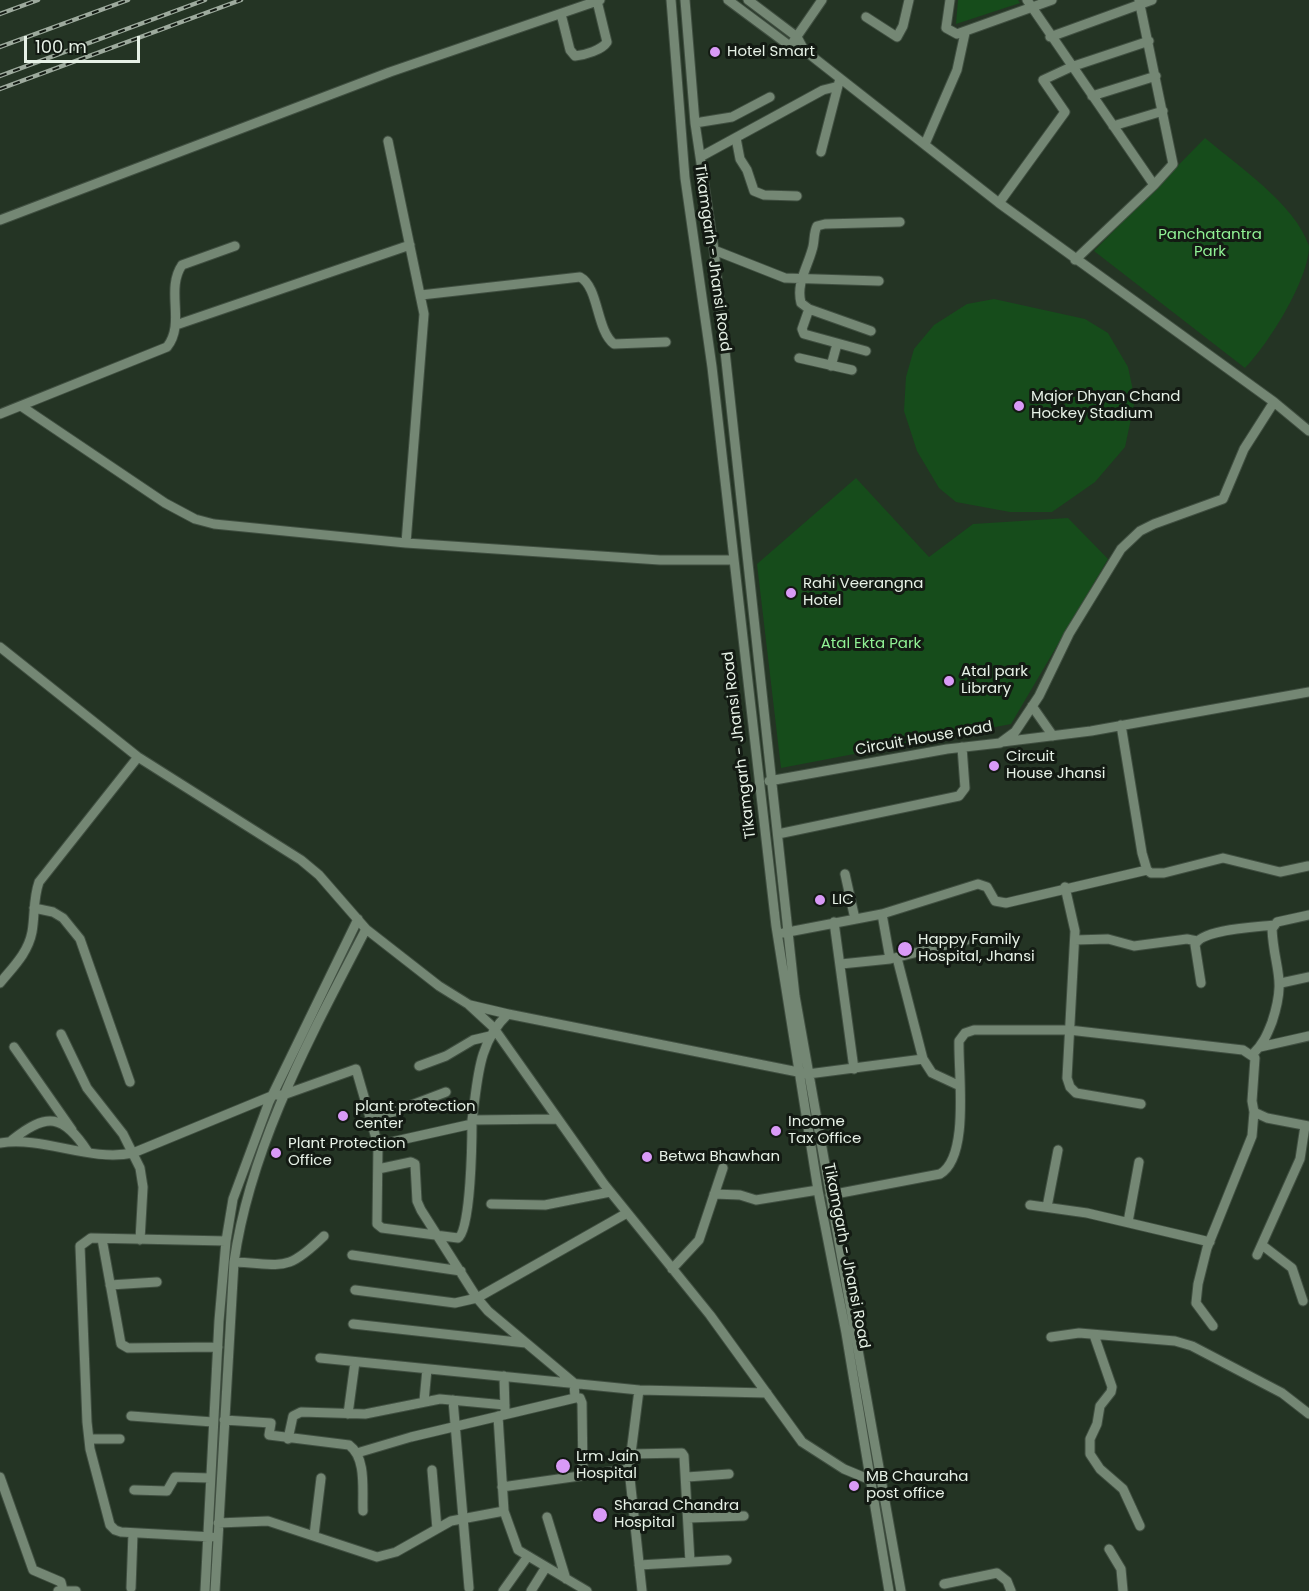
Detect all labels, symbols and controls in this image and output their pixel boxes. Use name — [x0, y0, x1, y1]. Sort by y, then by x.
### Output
scale bar — [27, 24, 142, 62]
text: 100 m — [35, 34, 87, 59]
place label: Hotel Smart — [727, 43, 815, 61]
marker: Hotel Smart — [708, 45, 722, 59]
street label: Tikamgarh - Jhansi Road — [690, 163, 734, 353]
park label: Panchatantra Park — [1158, 226, 1262, 261]
place label: Major Dhyan Chand Hockey Stadium — [1031, 388, 1180, 423]
marker: Major Dhyan Chand Hockey Stadium — [1012, 399, 1026, 413]
place label: Rahi Veerangna Hotel — [803, 575, 924, 610]
marker: Rahi Veerangna Hotel — [784, 586, 798, 600]
park label: Atal Ekta Park — [821, 635, 921, 653]
street label: Tikamgarh - Jhansi Road — [720, 650, 760, 840]
place label: Atal park Library — [961, 663, 1028, 698]
marker: Atal park Library — [942, 674, 956, 688]
street label: Circuit House road — [854, 718, 994, 760]
place label: Circuit House Jhansi — [1006, 748, 1106, 783]
marker: Circuit House Jhansi — [987, 759, 1001, 773]
place label: LIC — [832, 891, 854, 909]
marker: LIC — [813, 893, 827, 907]
place label: Happy Family Hospital, Jhansi — [918, 931, 1035, 966]
marker: Happy Family Hospital, Jhansi — [896, 940, 914, 958]
place label: plant protection center — [355, 1098, 476, 1133]
marker: plant protection center — [336, 1109, 350, 1123]
place label: Income Tax Office — [788, 1113, 861, 1148]
marker: Income Tax Office — [769, 1124, 783, 1138]
place label: Plant Protection Office — [288, 1135, 406, 1170]
marker: Plant Protection Office — [269, 1146, 283, 1160]
place label: Betwa Bhawhan — [659, 1148, 780, 1166]
marker: Betwa Bhawhan — [640, 1150, 654, 1164]
street label: Tikamgarh - Jhansi Road — [819, 1162, 873, 1350]
place label: Lrm Jain Hospital — [576, 1448, 639, 1483]
marker: Lrm Jain Hospital — [554, 1457, 572, 1475]
place label: MB Chauraha post office — [866, 1468, 969, 1503]
marker: MB Chauraha post office — [847, 1479, 861, 1493]
place label: Sharad Chandra Hospital — [614, 1497, 739, 1532]
marker: Sharad Chandra Hospital — [591, 1506, 609, 1524]

